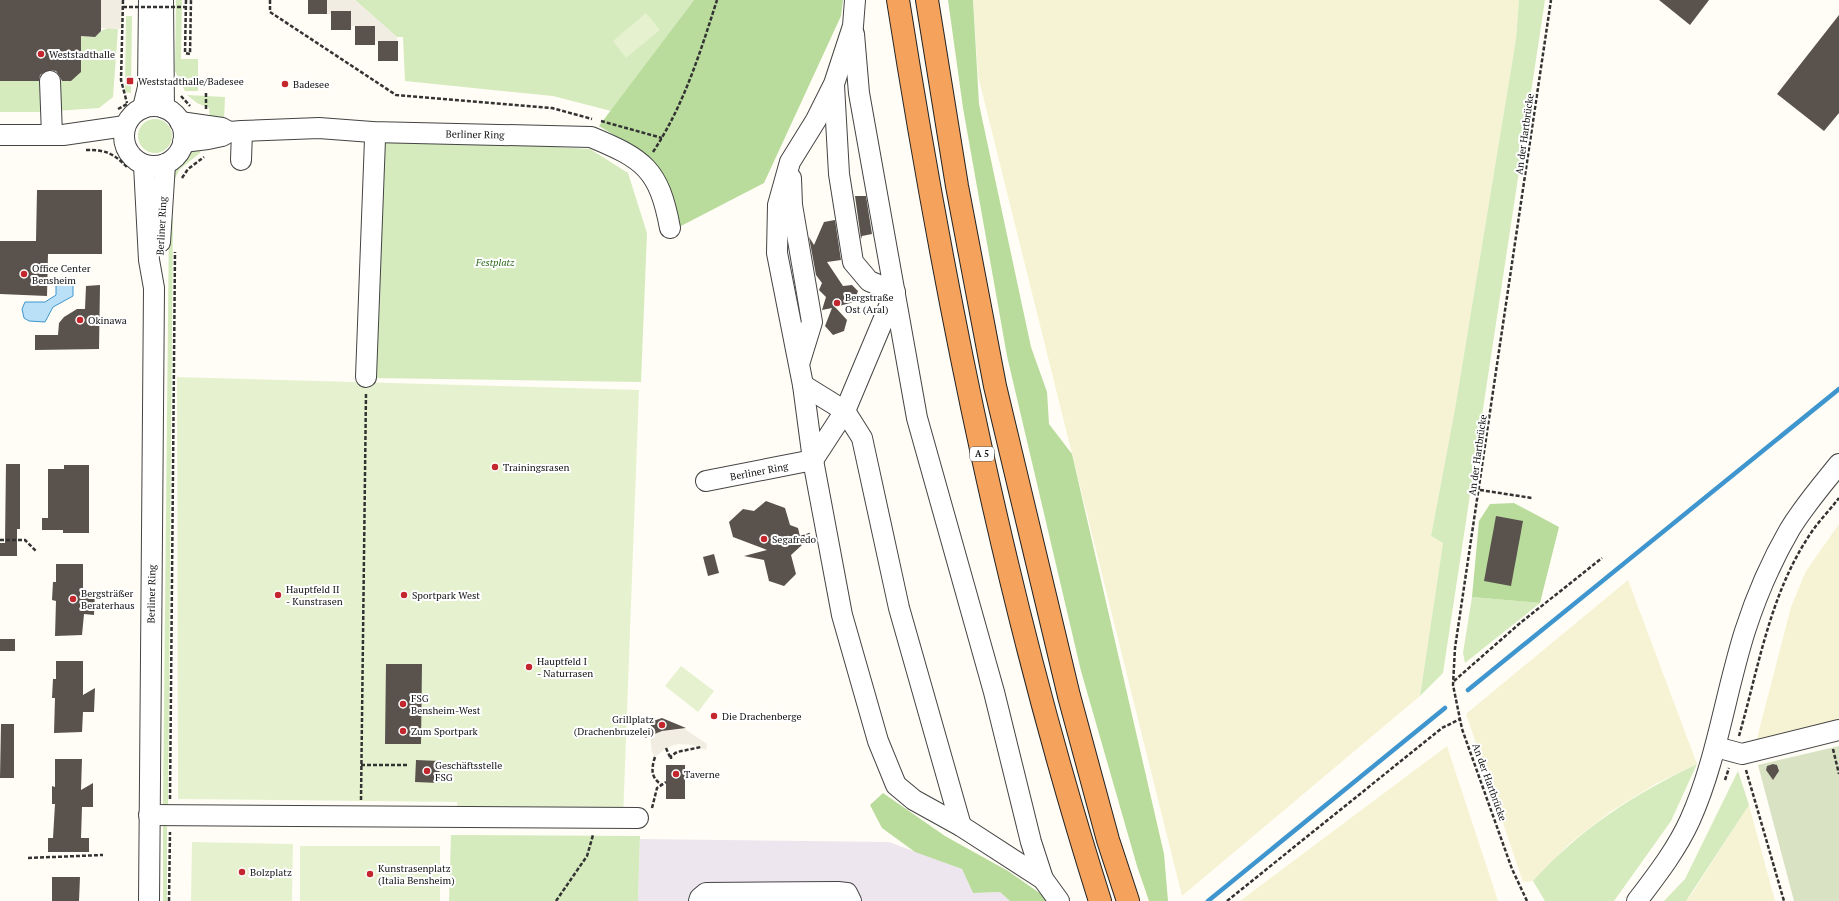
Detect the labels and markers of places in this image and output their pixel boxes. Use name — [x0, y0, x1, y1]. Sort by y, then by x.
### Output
place label: Weststadthalle — [49, 48, 115, 61]
marker: Weststadthalle — [36, 49, 46, 59]
place label: Weststadthalle/Badesee — [138, 75, 244, 88]
marker: Weststadthalle/Badesee — [125, 76, 135, 86]
place label: Badesee — [293, 78, 329, 91]
marker: Badesee — [280, 79, 290, 89]
place label: Office Center Bensheim — [32, 262, 91, 287]
marker: Office Center Bensheim — [19, 269, 29, 279]
place label: Bergstraße Ost (Aral) — [845, 291, 894, 316]
marker: Bergstraße Ost (Aral) — [832, 298, 842, 308]
place label: Okinawa — [88, 314, 127, 327]
marker: Okinawa — [75, 315, 85, 325]
place label: Trainingsrasen — [503, 461, 570, 474]
marker: Trainingsrasen — [490, 462, 500, 472]
place label: Segafredo — [772, 533, 817, 546]
marker: Segafredo — [759, 534, 769, 544]
place label: Hauptfeld II - Kunstrasen — [286, 583, 343, 608]
place label: Bergsträßer Beraterhaus — [81, 587, 135, 612]
place label: Sportpark West — [412, 589, 480, 602]
marker: Hauptfeld II - Kunstrasen — [273, 590, 283, 600]
marker: Sportpark West — [399, 590, 409, 600]
marker: Bergsträßer Beraterhaus — [68, 594, 78, 604]
place label: Hauptfeld I - Naturrasen — [537, 655, 593, 680]
marker: Hauptfeld I - Naturrasen — [524, 662, 534, 672]
place label: FSG Bensheim-West — [411, 692, 481, 717]
marker: FSG Bensheim-West — [398, 699, 408, 709]
place label: Die Drachenberge — [722, 710, 802, 723]
marker: Die Drachenberge — [709, 711, 719, 721]
place label: Grillplatz (Drachenbruzelei) — [574, 713, 654, 738]
marker: Grillplatz (Drachenbruzelei) — [657, 720, 667, 730]
place label: Zum Sportpark — [411, 725, 479, 738]
marker: Zum Sportpark — [398, 726, 408, 736]
place label: Geschäftsstelle FSG — [435, 759, 502, 784]
marker: Geschäftsstelle FSG — [422, 766, 432, 776]
place label: Taverne — [684, 768, 720, 781]
marker: Taverne — [671, 769, 681, 779]
place label: Kunstrasenplatz (Italia Bensheim) — [378, 862, 455, 887]
place label: Bolzplatz — [250, 866, 292, 879]
marker: Bolzplatz — [237, 867, 247, 877]
marker: Kunstrasenplatz (Italia Bensheim) — [365, 869, 375, 879]

